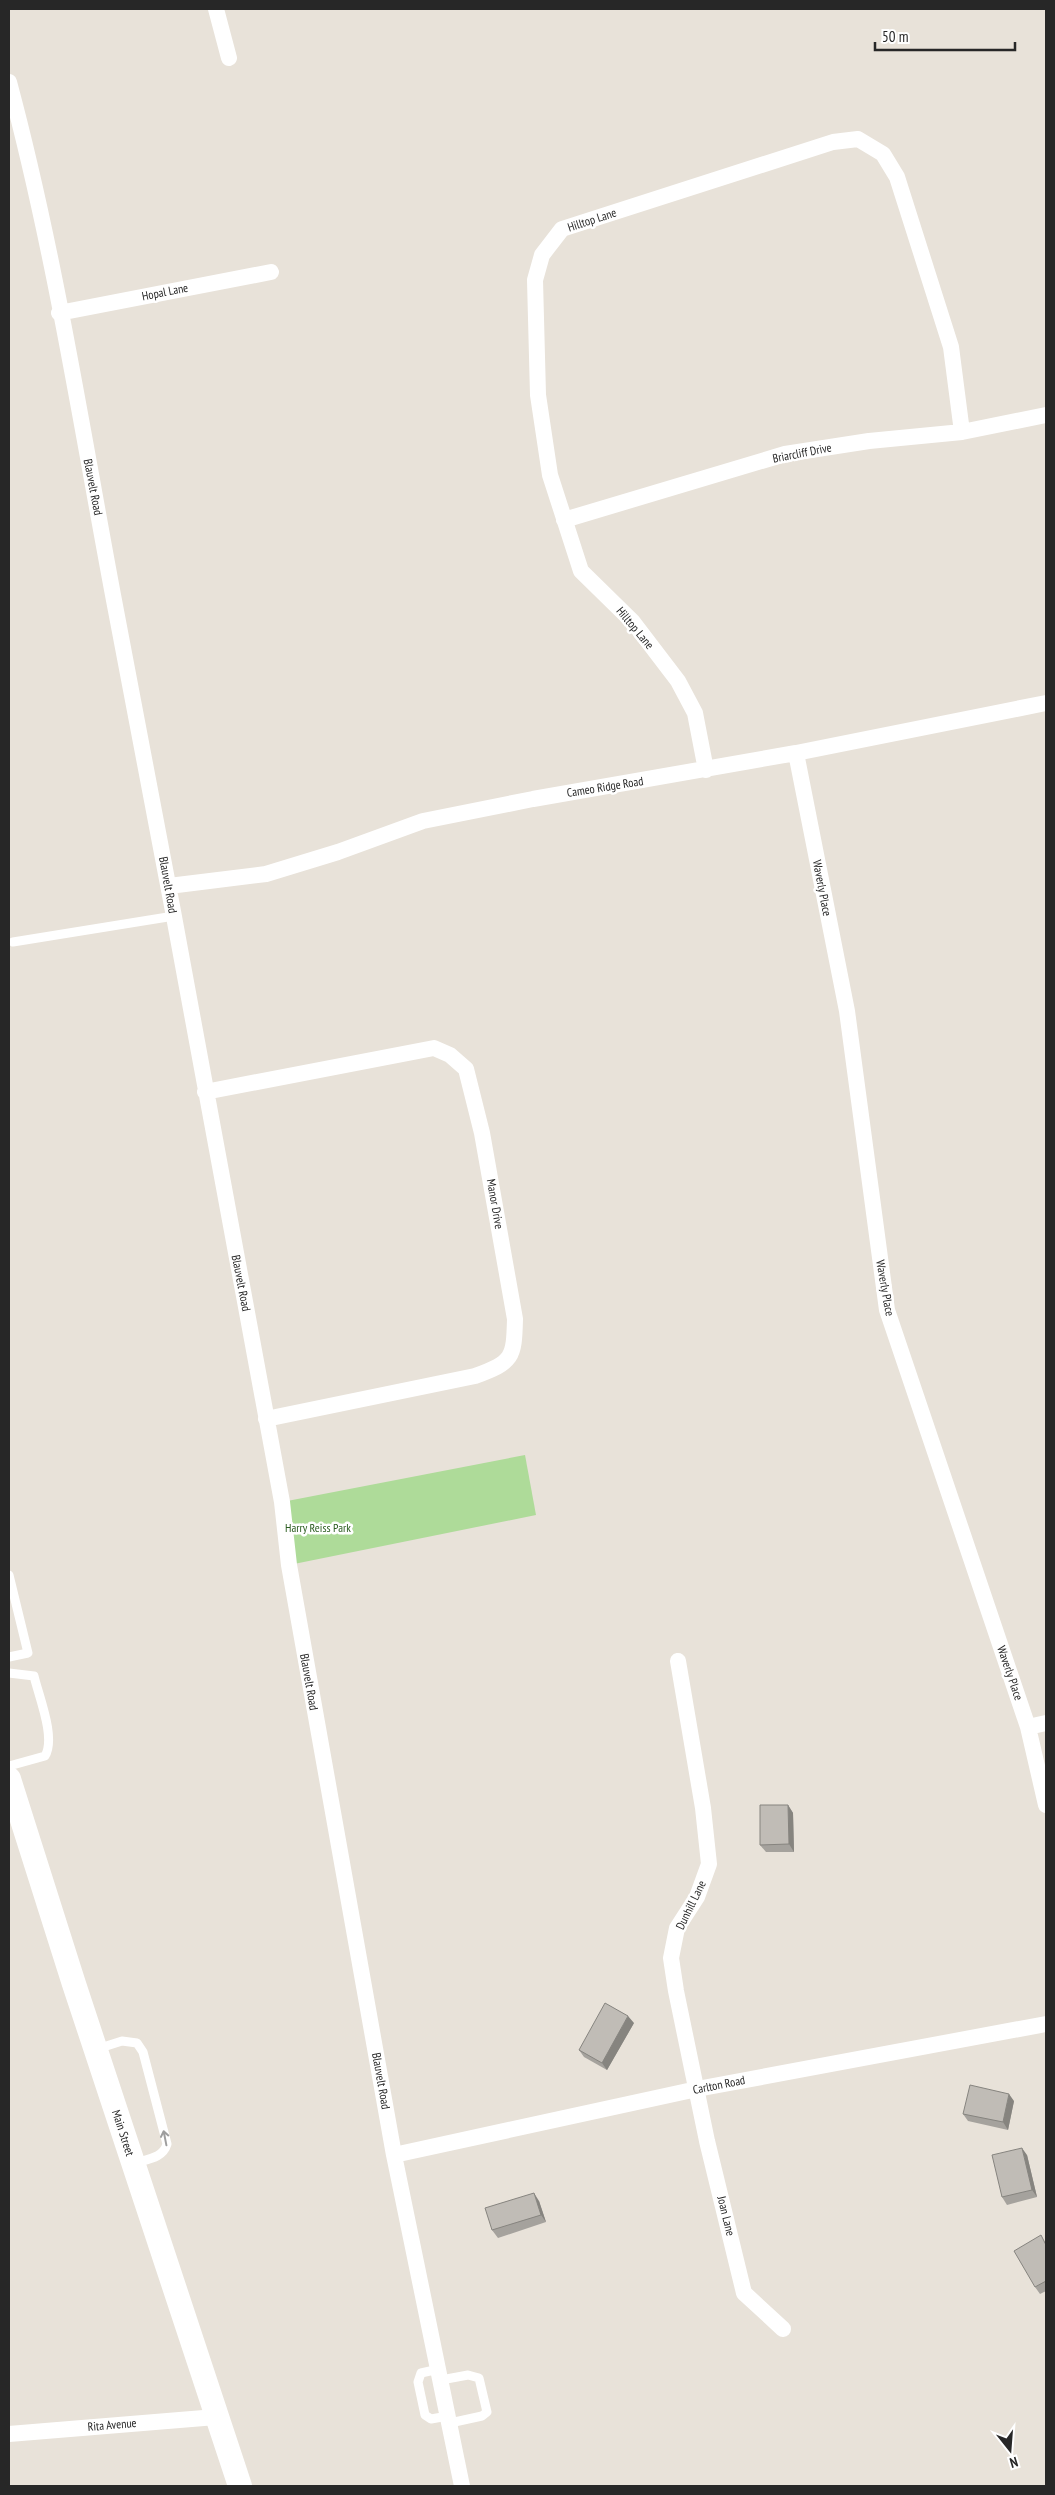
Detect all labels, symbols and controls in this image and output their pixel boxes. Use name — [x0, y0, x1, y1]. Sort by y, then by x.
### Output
scale bar — [875, 20, 1015, 52]
text: 50 m — [882, 27, 908, 46]
street label: Hilltop Lane — [565, 205, 618, 234]
street label: Hopal Lane — [140, 280, 189, 303]
street label: Briarcliff Drive — [771, 439, 833, 466]
street label: Blauvelt Road — [81, 457, 106, 516]
street label: Hilltop Lane — [613, 603, 657, 652]
street label: Cameo Ridge Road — [566, 773, 644, 800]
street label: Blauvelt Road — [156, 855, 181, 914]
street label: Waverly Place — [810, 859, 835, 917]
street label: Manor Drive — [484, 1178, 507, 1230]
street label: Blauvelt Road — [229, 1253, 254, 1312]
street label: Waverly Place — [873, 1259, 898, 1317]
park label: Harry Reiss Park — [285, 1520, 351, 1535]
street label: Waverly Place — [994, 1643, 1027, 1702]
street label: Blauvelt Road — [297, 1652, 322, 1711]
street label: Dunhill Lane — [672, 1878, 709, 1932]
street label: Blauvelt Road — [369, 2051, 394, 2110]
street label: Carlton Road — [692, 2072, 746, 2097]
street label: Main Street — [109, 2108, 138, 2159]
one-way arrow — [159, 2130, 169, 2146]
street label: Joan Lane — [714, 2193, 739, 2237]
street label: Rita Avenue — [87, 2415, 137, 2434]
north arrow — [985, 2425, 1035, 2475]
text: N — [1008, 2453, 1020, 2472]

